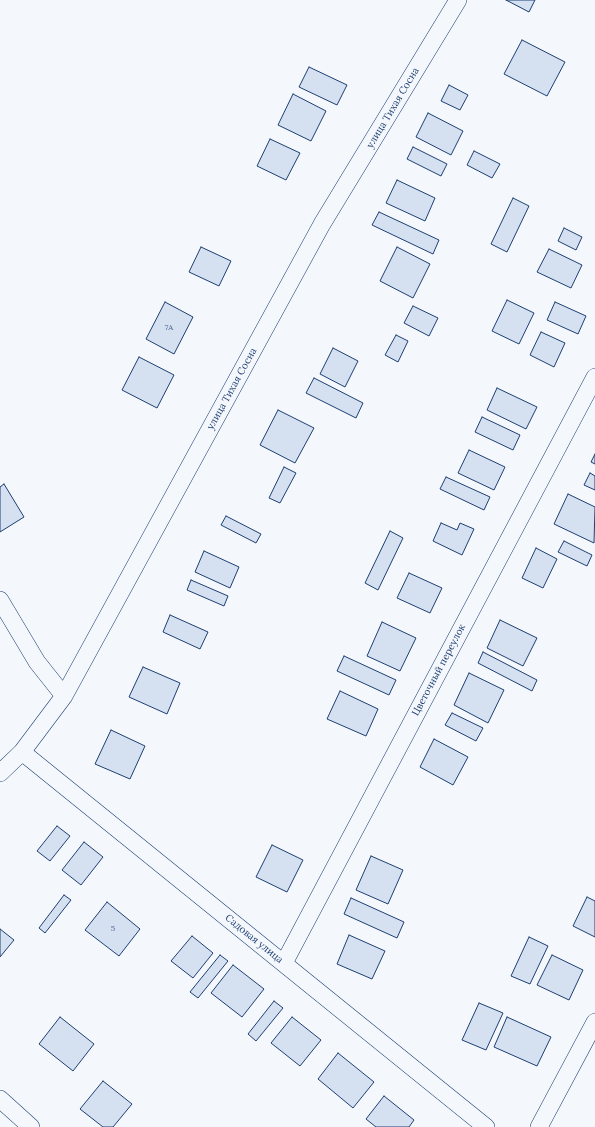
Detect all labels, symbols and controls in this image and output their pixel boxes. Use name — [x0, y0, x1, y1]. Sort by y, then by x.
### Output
street label: улица Тихая Сосна — [364, 65, 422, 151]
house number: 7А — [165, 323, 173, 333]
street label: улица Тихая Сосна — [204, 346, 260, 432]
street label: Цветочный переулок — [410, 622, 468, 718]
street label: Садовая улица — [223, 912, 285, 966]
house number: 5 — [111, 924, 115, 934]

